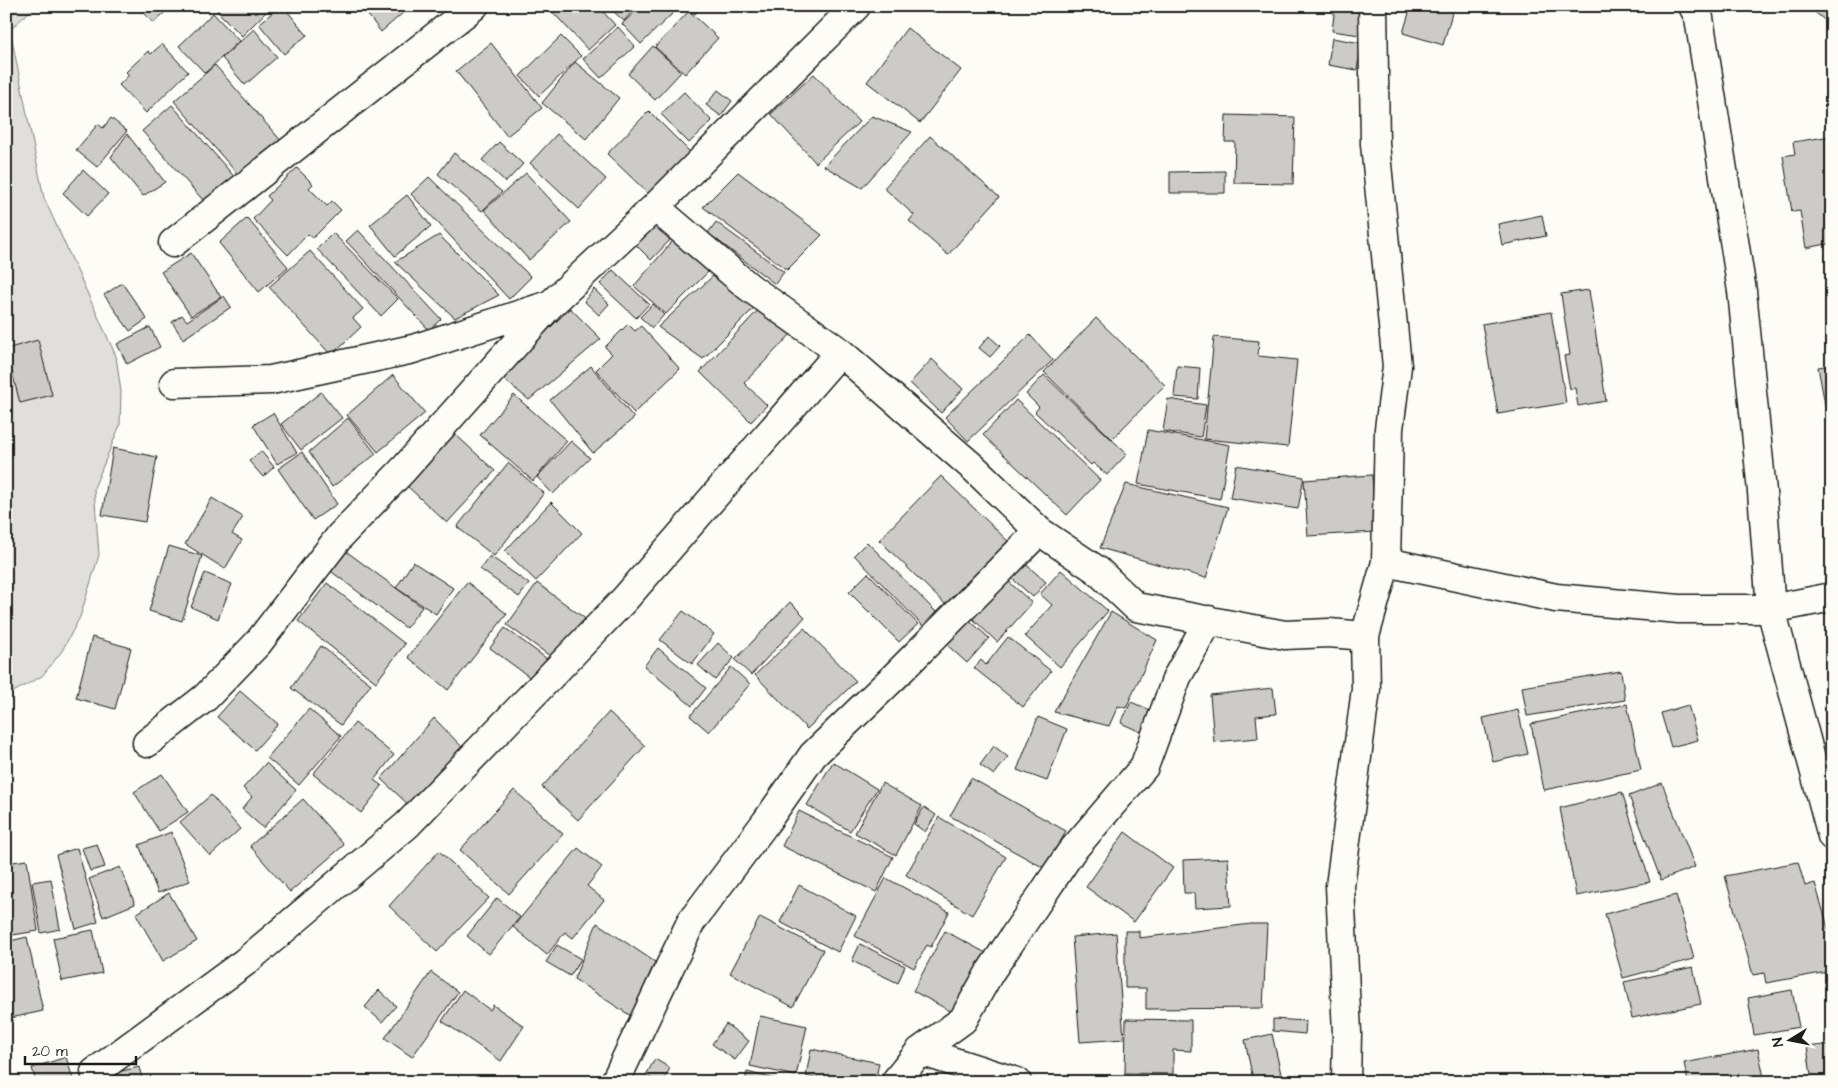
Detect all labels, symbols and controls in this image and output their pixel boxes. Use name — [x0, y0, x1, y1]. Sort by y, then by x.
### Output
north arrow — [1766, 1016, 1816, 1066]
scale bar — [25, 1033, 136, 1065]
text: N — [1768, 1036, 1789, 1048]
text: 20 m — [32, 1041, 68, 1062]

